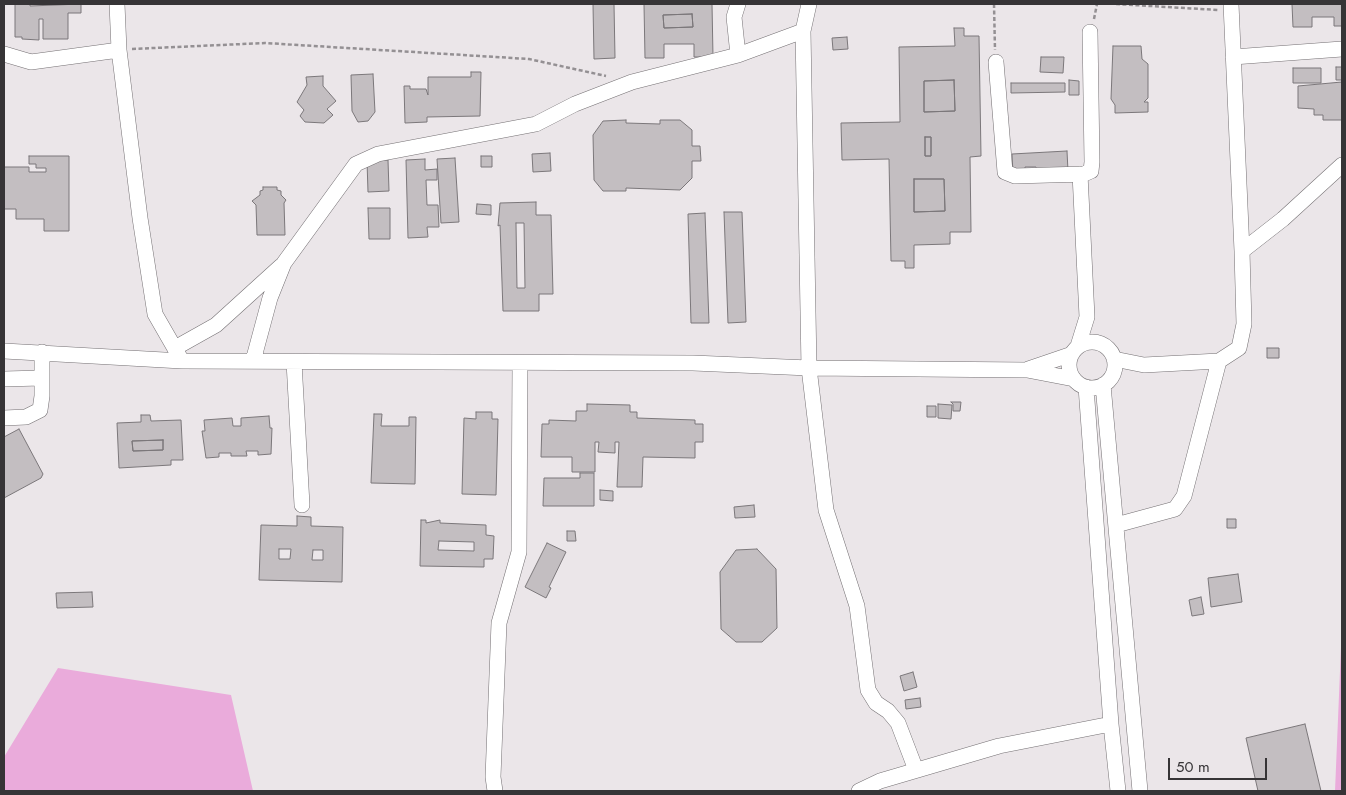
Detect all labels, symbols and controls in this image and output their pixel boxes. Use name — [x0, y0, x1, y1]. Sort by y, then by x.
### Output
scale bar — [1171, 748, 1270, 780]
text: 50 m — [1176, 756, 1210, 778]

